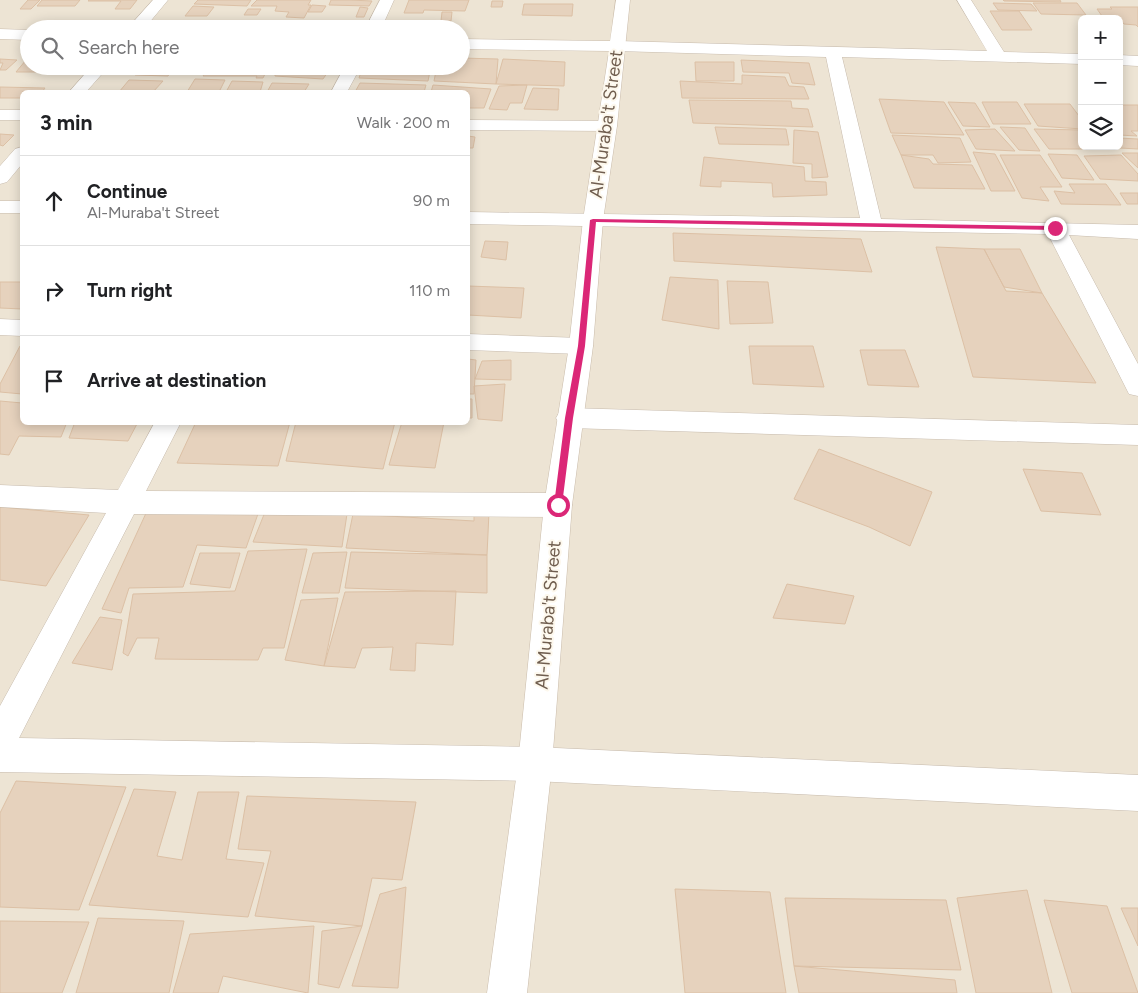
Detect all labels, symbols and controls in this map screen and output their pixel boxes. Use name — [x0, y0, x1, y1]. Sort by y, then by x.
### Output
map controls — [1078, 15, 1123, 150]
button: + — [1078, 15, 1123, 60]
search box — [20, 20, 470, 75]
icon: search — [38, 34, 66, 62]
text: Search here — [78, 36, 180, 59]
street label: Al-Muraba't Street — [585, 48, 627, 199]
button: − — [1078, 60, 1123, 105]
button: layers — [1078, 105, 1123, 150]
text: 3 min — [40, 110, 92, 135]
text: Walk · 200 m — [357, 113, 450, 132]
text: Continue — [87, 180, 167, 203]
icon: ahead — [40, 187, 68, 215]
text: 90 m — [413, 191, 450, 210]
text: Al-Muraba't Street — [87, 203, 220, 222]
route end — [1044, 217, 1067, 240]
icon: right — [40, 277, 68, 305]
text: Turn right — [87, 279, 173, 302]
text: 110 m — [409, 281, 450, 300]
icon: arrive — [40, 367, 68, 395]
text: Arrive at destination — [87, 369, 266, 392]
route start — [547, 494, 570, 517]
street label: Al-Muraba't Street — [531, 540, 565, 690]

